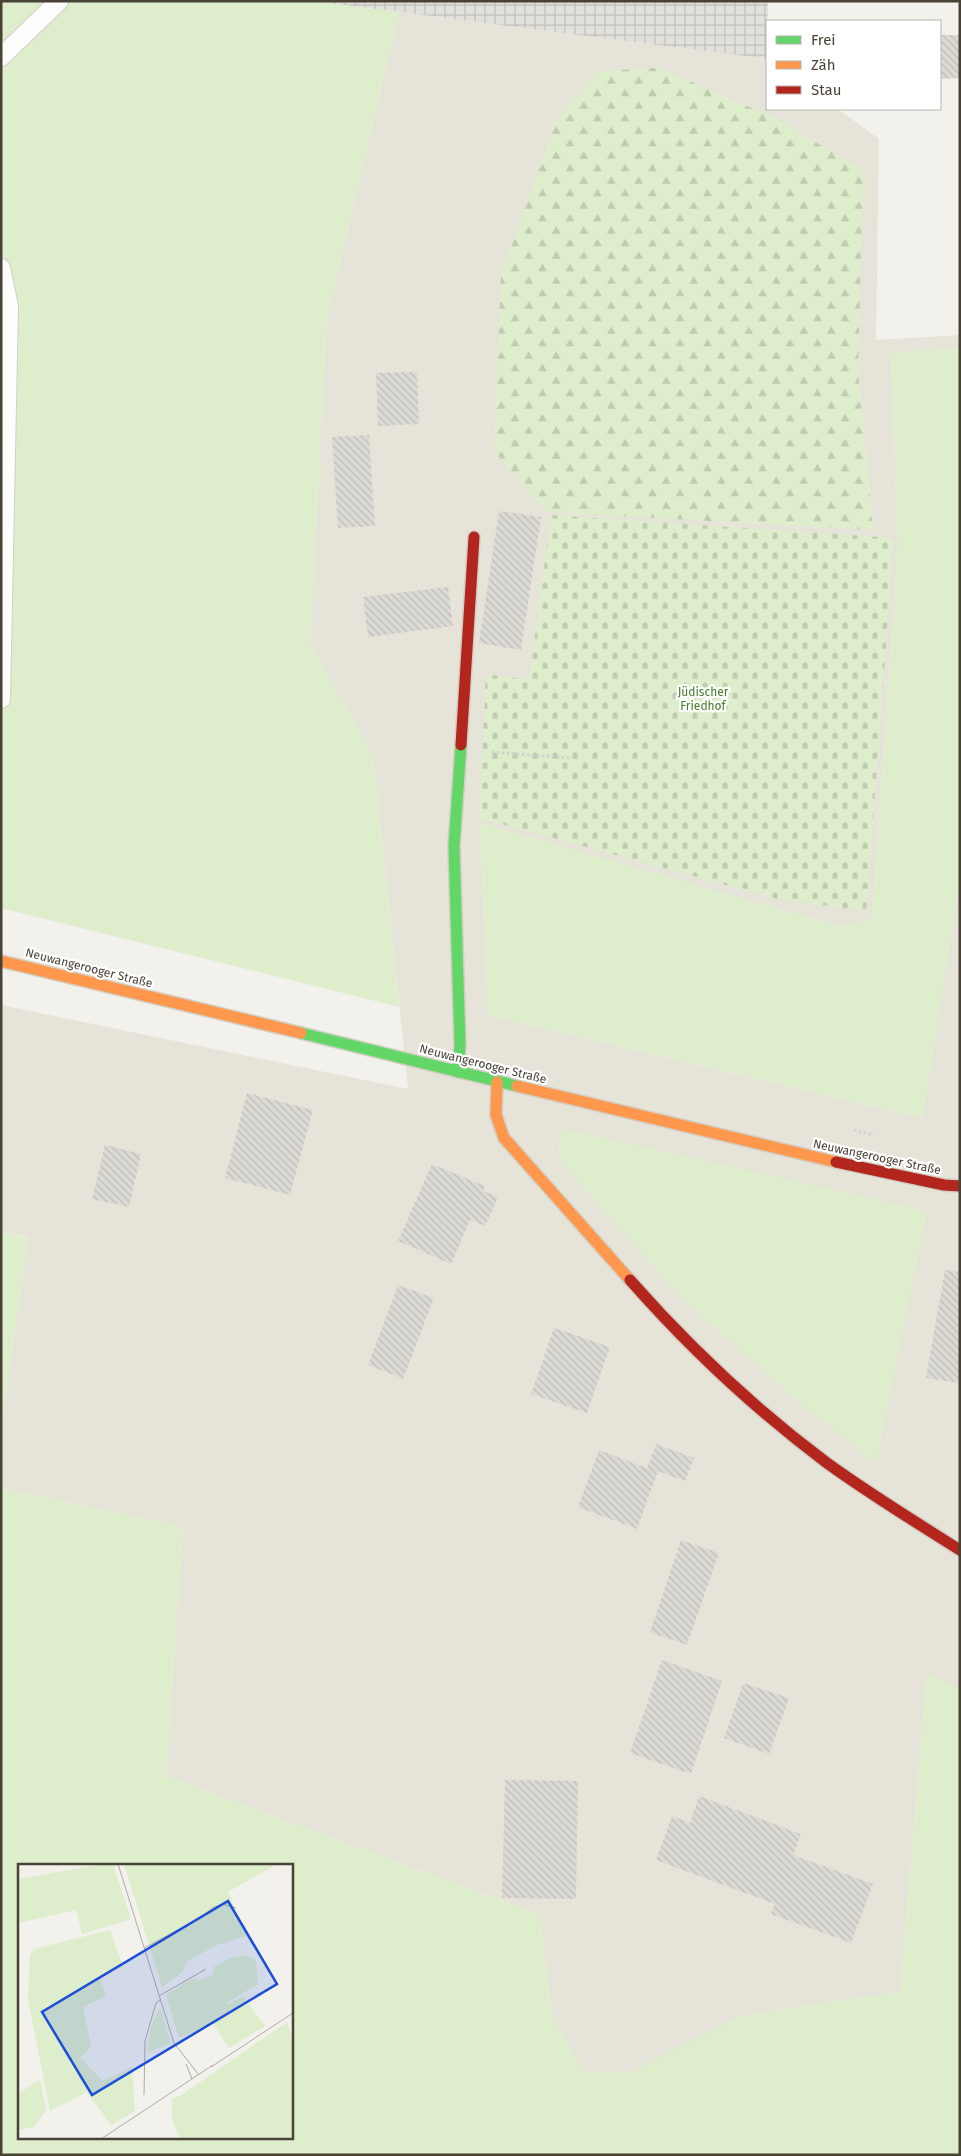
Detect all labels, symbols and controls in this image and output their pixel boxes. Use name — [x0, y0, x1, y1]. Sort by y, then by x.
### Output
legend — [766, 20, 941, 110]
text: Frei — [811, 31, 836, 49]
text: Zäh — [811, 56, 836, 74]
text: Stau — [811, 81, 841, 99]
park label: Jüdischer Friedhof — [678, 685, 729, 713]
street label: Neuwangerooger Straße — [24, 945, 154, 991]
street label: Neuwangerooger Straße — [418, 1041, 548, 1087]
street label: Neuwangerooger Straße — [812, 1137, 942, 1177]
inset map — [18, 1864, 292, 2138]

